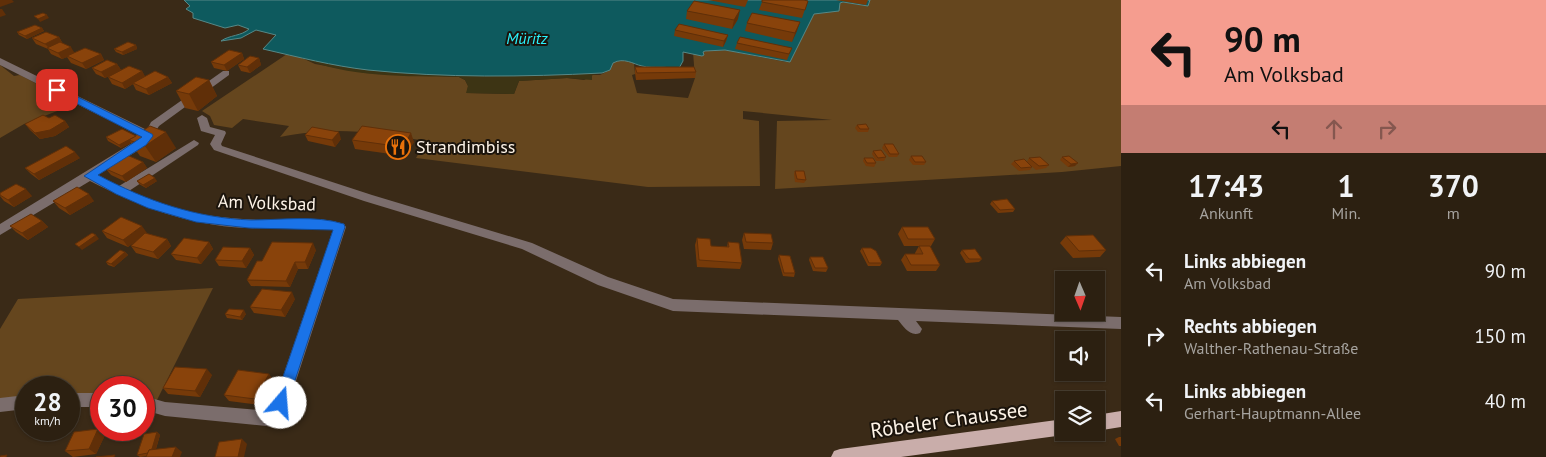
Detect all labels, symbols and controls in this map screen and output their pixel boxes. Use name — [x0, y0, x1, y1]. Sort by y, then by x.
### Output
text: 90 m — [1224, 16, 1301, 62]
icon: left — [1141, 20, 1206, 85]
water label: Müritz — [506, 28, 549, 48]
text: Am Volksbad — [1224, 60, 1344, 88]
pin — [36, 69, 78, 111]
icon: arrive — [43, 76, 71, 104]
icon: left — [1267, 115, 1295, 143]
icon: ahead — [1320, 115, 1348, 143]
icon: right — [1373, 115, 1401, 143]
restaurant icon: Strandimbiss — [385, 134, 411, 160]
place label: Strandimbiss — [416, 135, 515, 158]
text: 17:43 — [1188, 166, 1264, 205]
text: 1 — [1338, 166, 1355, 205]
text: 370 — [1428, 166, 1479, 205]
street label: Am Volksbad — [218, 189, 316, 216]
text: Ankunft — [1200, 203, 1253, 223]
text: Min. — [1331, 203, 1361, 223]
text: m — [1447, 203, 1460, 223]
text: Links abbiegen — [1184, 249, 1306, 273]
icon: left — [1141, 257, 1169, 285]
text: 90 m — [1485, 259, 1526, 283]
north arrow — [1055, 271, 1105, 321]
map controls — [1055, 271, 1105, 441]
text: Am Volksbad — [1184, 273, 1271, 293]
text: Rechts abbiegen — [1184, 314, 1317, 338]
icon: right — [1141, 322, 1169, 350]
text: 150 m — [1474, 324, 1526, 348]
button: sound — [1055, 331, 1105, 381]
text: Walther-Rathenau-Straße — [1184, 338, 1358, 358]
speed limit sign: 30 — [90, 376, 155, 441]
position arrow — [254, 376, 306, 428]
text: Links abbiegen — [1184, 379, 1306, 403]
text: 28 — [33, 386, 62, 418]
icon: left — [1141, 387, 1169, 415]
text: 40 m — [1485, 389, 1526, 413]
button: layers — [1055, 391, 1105, 441]
street label: Röbeler Chaussee — [869, 395, 1029, 444]
text: Gerhart-Hauptmann-Allee — [1184, 403, 1361, 423]
text: km/h — [34, 413, 61, 428]

